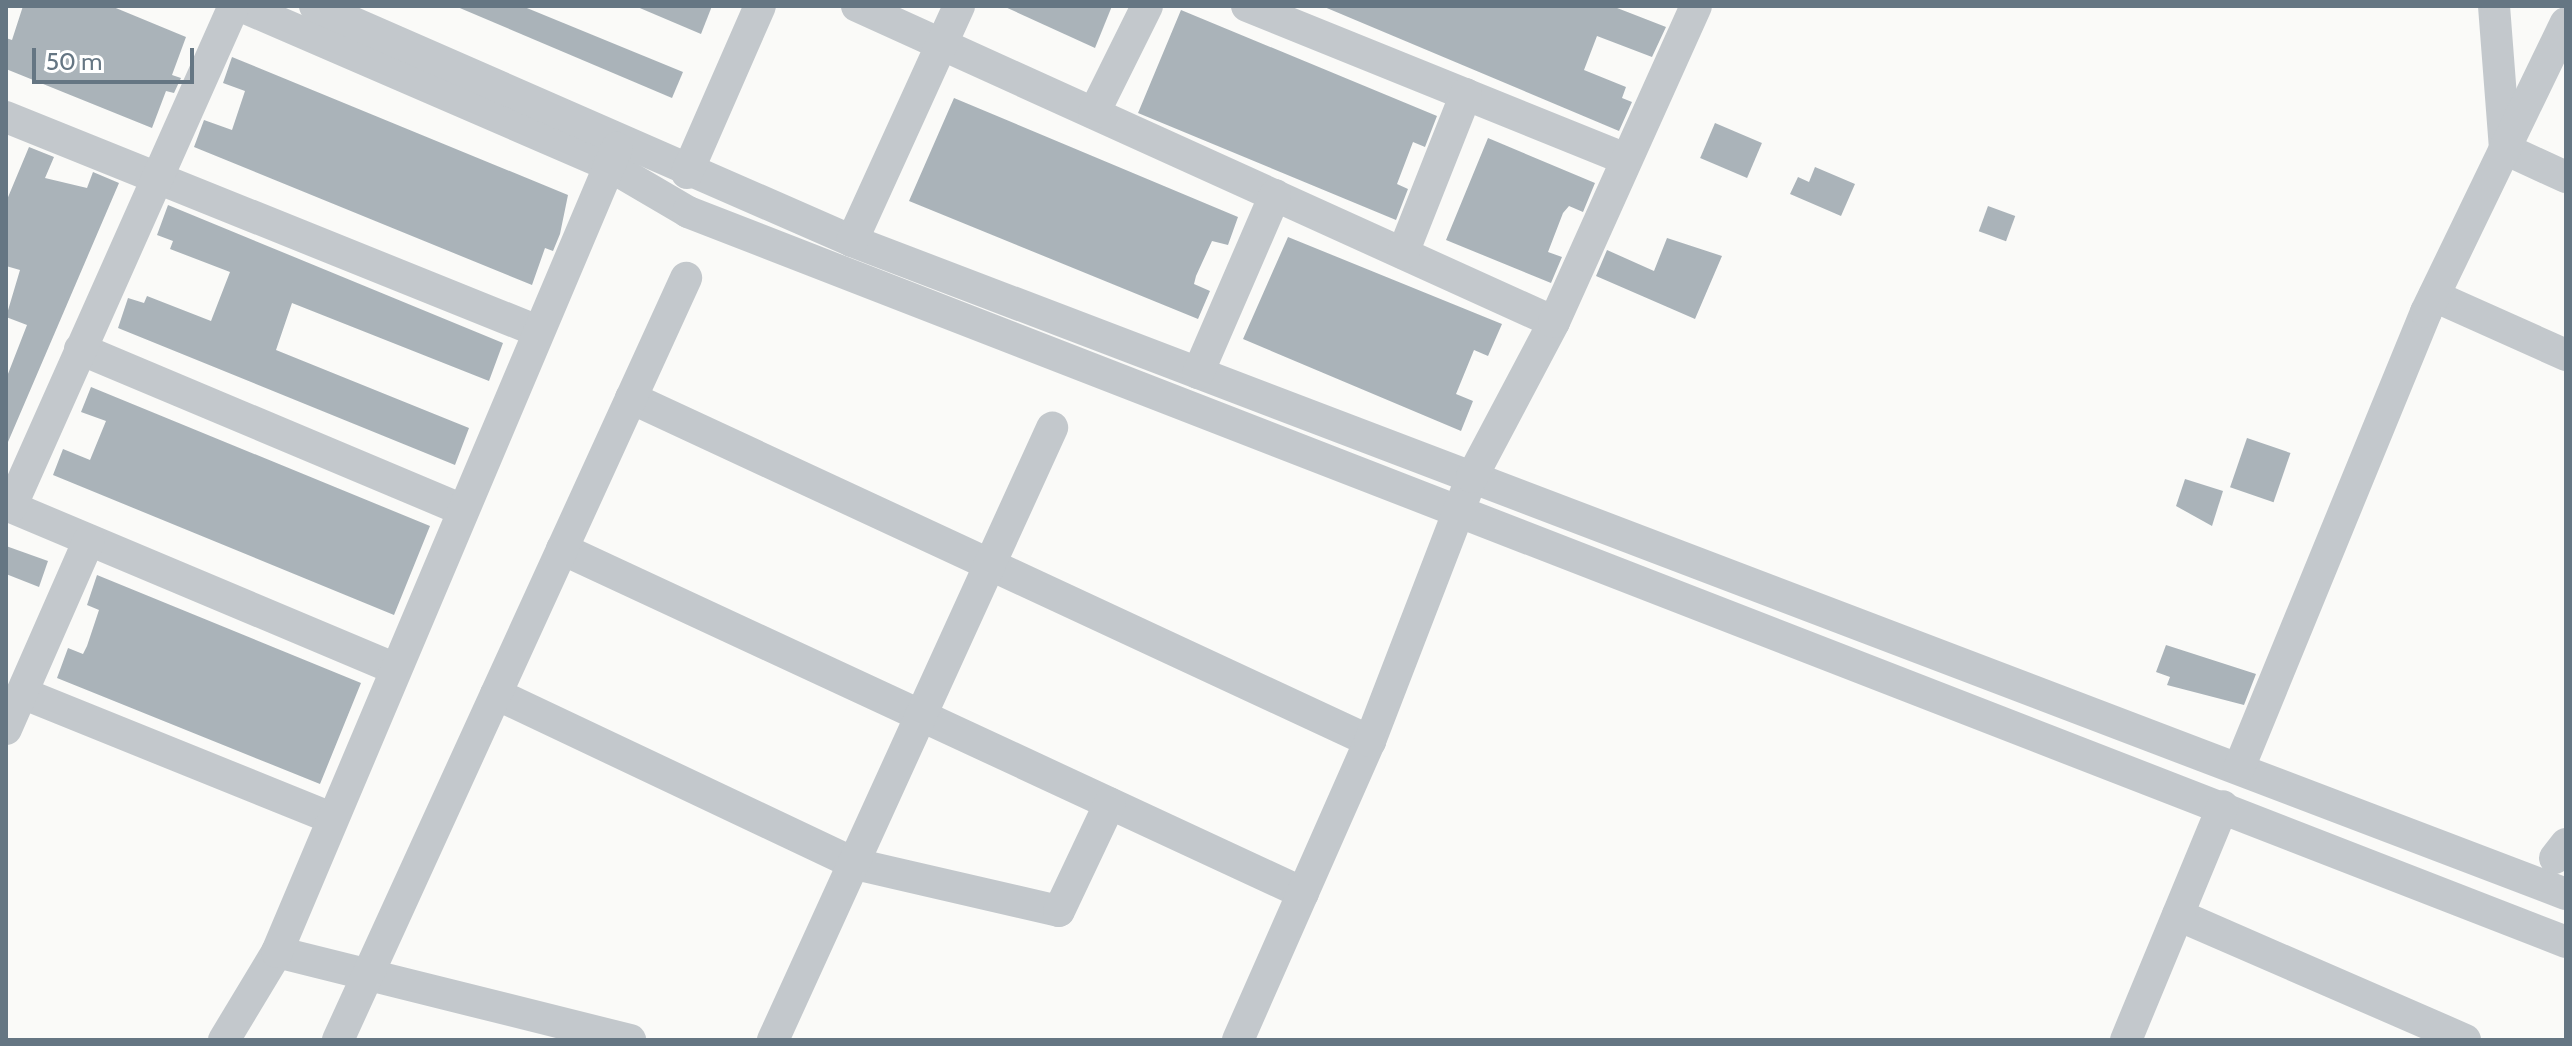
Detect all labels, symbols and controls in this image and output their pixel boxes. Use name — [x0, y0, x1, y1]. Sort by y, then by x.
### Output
scale bar — [36, 32, 198, 82]
text: 50 m — [46, 47, 102, 76]

